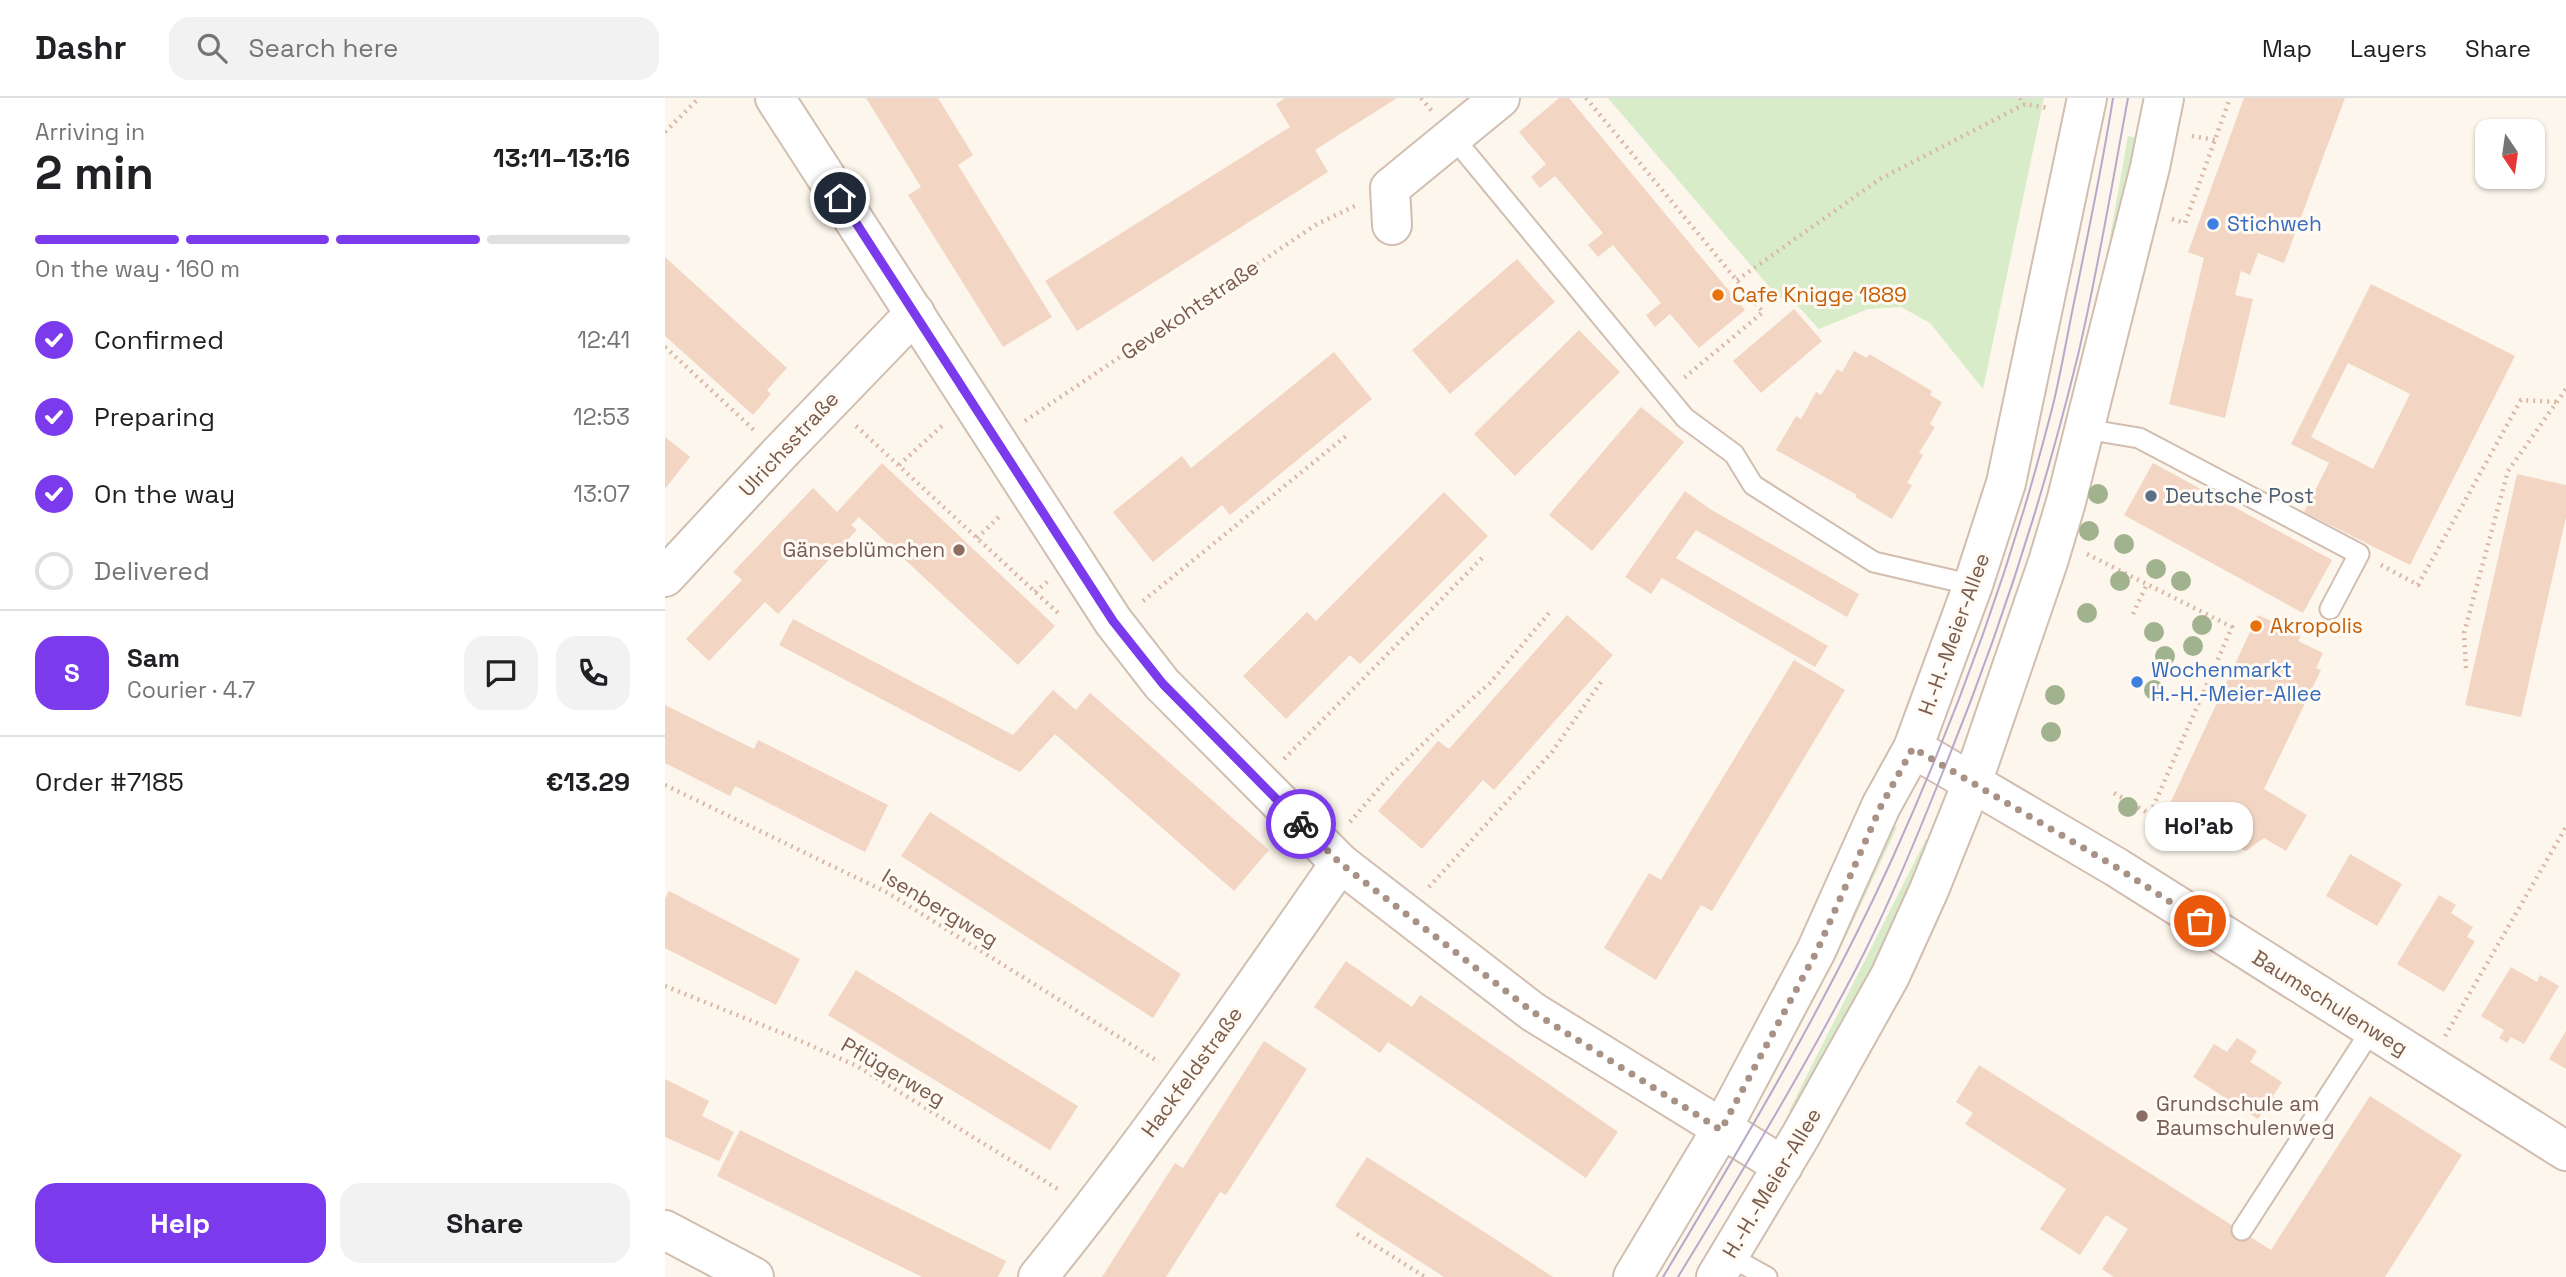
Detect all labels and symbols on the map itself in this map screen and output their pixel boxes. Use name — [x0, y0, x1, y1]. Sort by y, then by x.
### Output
north arrow — [2475, 119, 2545, 189]
pin — [810, 168, 870, 228]
place label: Stichweh — [2227, 210, 2322, 237]
marker: Stichweh — [2205, 216, 2221, 232]
street label: Gevekohtstraße — [1115, 253, 1264, 366]
place label: Cafe Knigge 1889 — [1732, 281, 1907, 308]
marker: Cafe Knigge 1889 — [1710, 287, 1726, 303]
street label: Ulrichsstraße — [733, 385, 844, 502]
place label: Deutsche Post — [2165, 482, 2314, 509]
marker: Deutsche Post — [2143, 488, 2159, 504]
place label: Gänseblümchen — [782, 536, 945, 563]
marker: Gänseblümchen — [951, 542, 967, 558]
street label: H.-H.-Meier-Allee — [1912, 549, 1995, 719]
place label: Akropolis — [2270, 612, 2363, 639]
marker: Akropolis — [2248, 618, 2264, 634]
place label: Wochenmarkt H.-H.-Meier-Allee — [2151, 656, 2322, 707]
marker: Wochenmarkt H.-H.-Meier-Allee — [2129, 674, 2145, 690]
courier — [1266, 789, 1336, 859]
callout: Hol'ab — [2146, 802, 2254, 851]
street label: Isenbergweg — [877, 862, 1003, 953]
pin — [2170, 891, 2230, 951]
street label: Baumschulenweg — [2247, 944, 2413, 1061]
street label: Hackfeldstraße — [1135, 1001, 1248, 1142]
street label: Pflügerweg — [836, 1031, 950, 1112]
place label: Grundschule am Baumschulenweg — [2156, 1090, 2335, 1141]
street label: H.-H.-Meier-Allee — [1716, 1103, 1827, 1263]
marker: Grundschule am Baumschulenweg — [2134, 1108, 2150, 1124]

